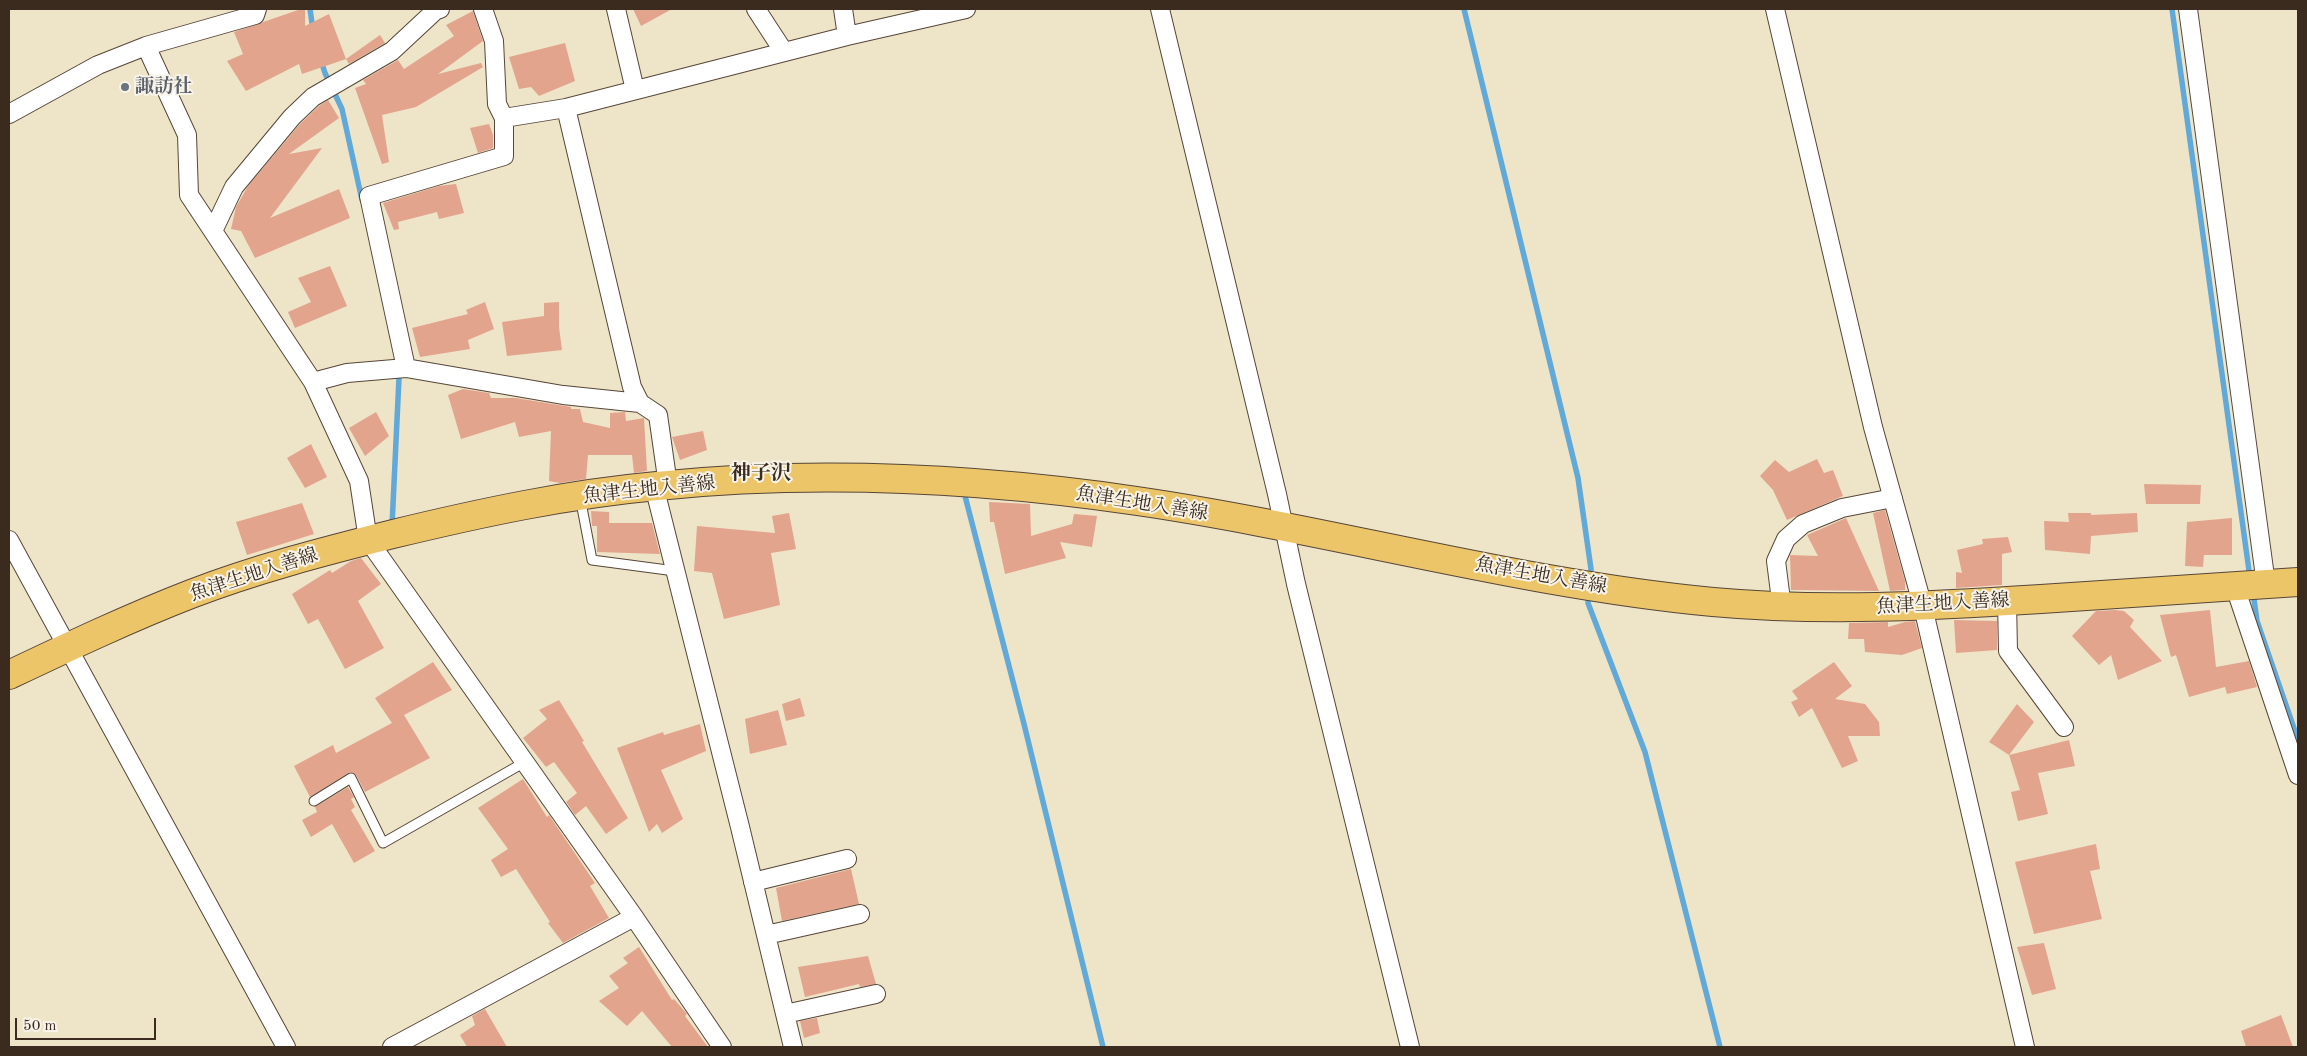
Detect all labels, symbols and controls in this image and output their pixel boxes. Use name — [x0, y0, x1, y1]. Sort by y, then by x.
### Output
place label: 諏訪社 — [135, 76, 192, 98]
marker: 諏訪社 — [119, 81, 131, 93]
district label: 神子沢 — [731, 462, 791, 486]
street label: 魚津生地入善線 — [582, 472, 716, 508]
street label: 魚津生地入善線 — [1075, 482, 1209, 526]
street label: 魚津生地入善線 — [187, 544, 321, 606]
street label: 魚津生地入善線 — [1474, 553, 1608, 599]
street label: 魚津生地入善線 — [1876, 589, 2010, 619]
scale bar — [18, 1008, 159, 1040]
text: 50 m — [23, 1019, 57, 1034]

